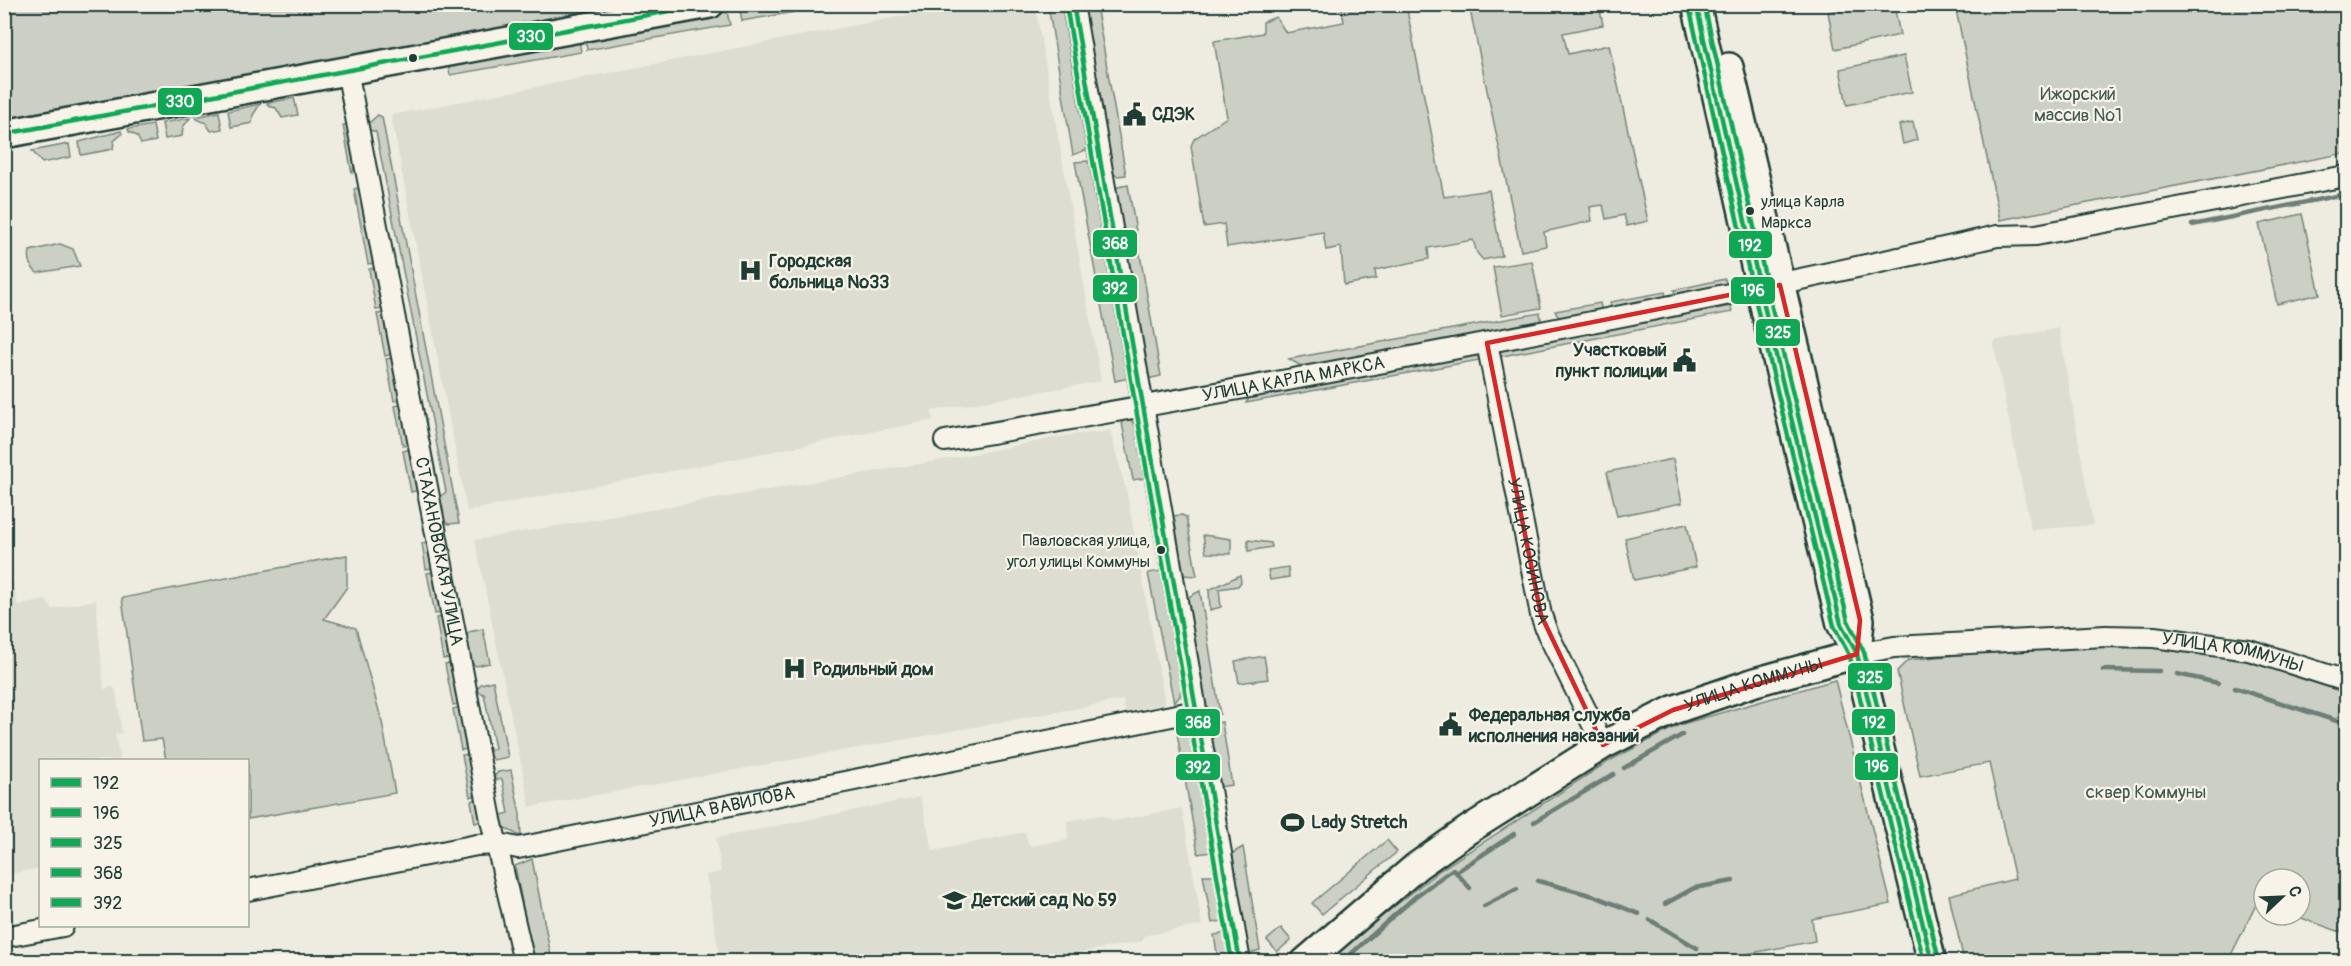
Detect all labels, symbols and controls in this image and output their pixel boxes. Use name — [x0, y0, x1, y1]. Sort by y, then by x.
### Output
line badge: 330 — [508, 22, 554, 51]
text: 330 — [517, 27, 545, 47]
unlabelled marker — [407, 52, 419, 64]
park label: Ижорский массив №1 — [2034, 83, 2122, 127]
line badge: 330 — [157, 87, 203, 116]
text: 330 — [166, 92, 194, 112]
public building icon: СДЭК — [1121, 101, 1147, 127]
place label: СДЭК — [1152, 103, 1195, 126]
place label: улица Карла Маркса — [1760, 192, 1844, 233]
marker: улица Карла Маркса — [1744, 205, 1756, 217]
line badge: 368 — [1092, 229, 1138, 258]
line badge: 192 — [1728, 230, 1773, 259]
text: 368 — [1102, 234, 1128, 254]
text: 192 — [1738, 236, 1762, 256]
place label: Городская больница №33 — [769, 250, 889, 294]
hospital icon: Городская больница №33 — [738, 258, 764, 284]
line badge: 392 — [1092, 274, 1138, 303]
line badge: 196 — [1730, 276, 1776, 305]
text: 392 — [1102, 279, 1128, 299]
text: 196 — [1741, 281, 1765, 301]
line badge: 325 — [1755, 318, 1801, 347]
text: 325 — [1765, 323, 1792, 343]
place label: Участковый пункт полиции — [1555, 339, 1667, 383]
public building icon: Участковый пункт полиции — [1672, 347, 1698, 373]
street label: УЛИЦА КАРЛА МАРКСА — [1200, 351, 1387, 407]
street label: СТАХАНОВСКАЯ УЛИЦА — [410, 455, 469, 648]
street label: УЛИЦА КОСИНОВА — [1502, 475, 1555, 628]
place label: Павловская улица, угол улицы Коммуны — [1006, 531, 1150, 572]
marker: Павловская улица, угол улицы Коммуны — [1155, 544, 1167, 556]
street label: УЛИЦА КОММУНЫ — [2161, 627, 2306, 678]
street label: УЛИЦА КОММУНЫ — [1681, 653, 1825, 717]
hospital icon: Родильный дом — [782, 656, 808, 682]
place label: Родильный дом — [813, 658, 934, 681]
line badge: 325 — [1847, 662, 1893, 691]
text: 325 — [1857, 668, 1884, 688]
place label: Федеральная служба исполнения наказаний — [1468, 704, 1639, 748]
line badge: 368 — [1175, 708, 1221, 737]
line badge: 192 — [1851, 708, 1896, 736]
public building icon: Федеральная служба исполнения наказаний — [1438, 712, 1464, 738]
text: 368 — [1185, 713, 1211, 733]
text: 192 — [1862, 713, 1886, 733]
line badge: 196 — [1854, 752, 1899, 781]
line badge: 392 — [1175, 753, 1221, 781]
text: 196 — [1865, 757, 1889, 777]
text: 392 — [1185, 758, 1211, 778]
legend — [39, 759, 249, 927]
text: 192 — [93, 772, 119, 795]
street label: УЛИЦА ВАВИЛОВА — [647, 781, 797, 833]
park label: сквер Коммуны — [2086, 781, 2206, 804]
text: 196 — [93, 802, 120, 825]
sports icon: Lady Stretch — [1280, 809, 1306, 835]
place label: Lady Stretch — [1311, 811, 1408, 834]
text: 325 — [93, 832, 123, 855]
text: 368 — [93, 862, 123, 885]
north arrow — [2252, 867, 2312, 927]
text: С — [2284, 883, 2306, 900]
school or university icon: Детский сад № 59 — [941, 887, 967, 913]
place label: Детский сад № 59 — [971, 889, 1117, 912]
text: 392 — [93, 892, 122, 915]

